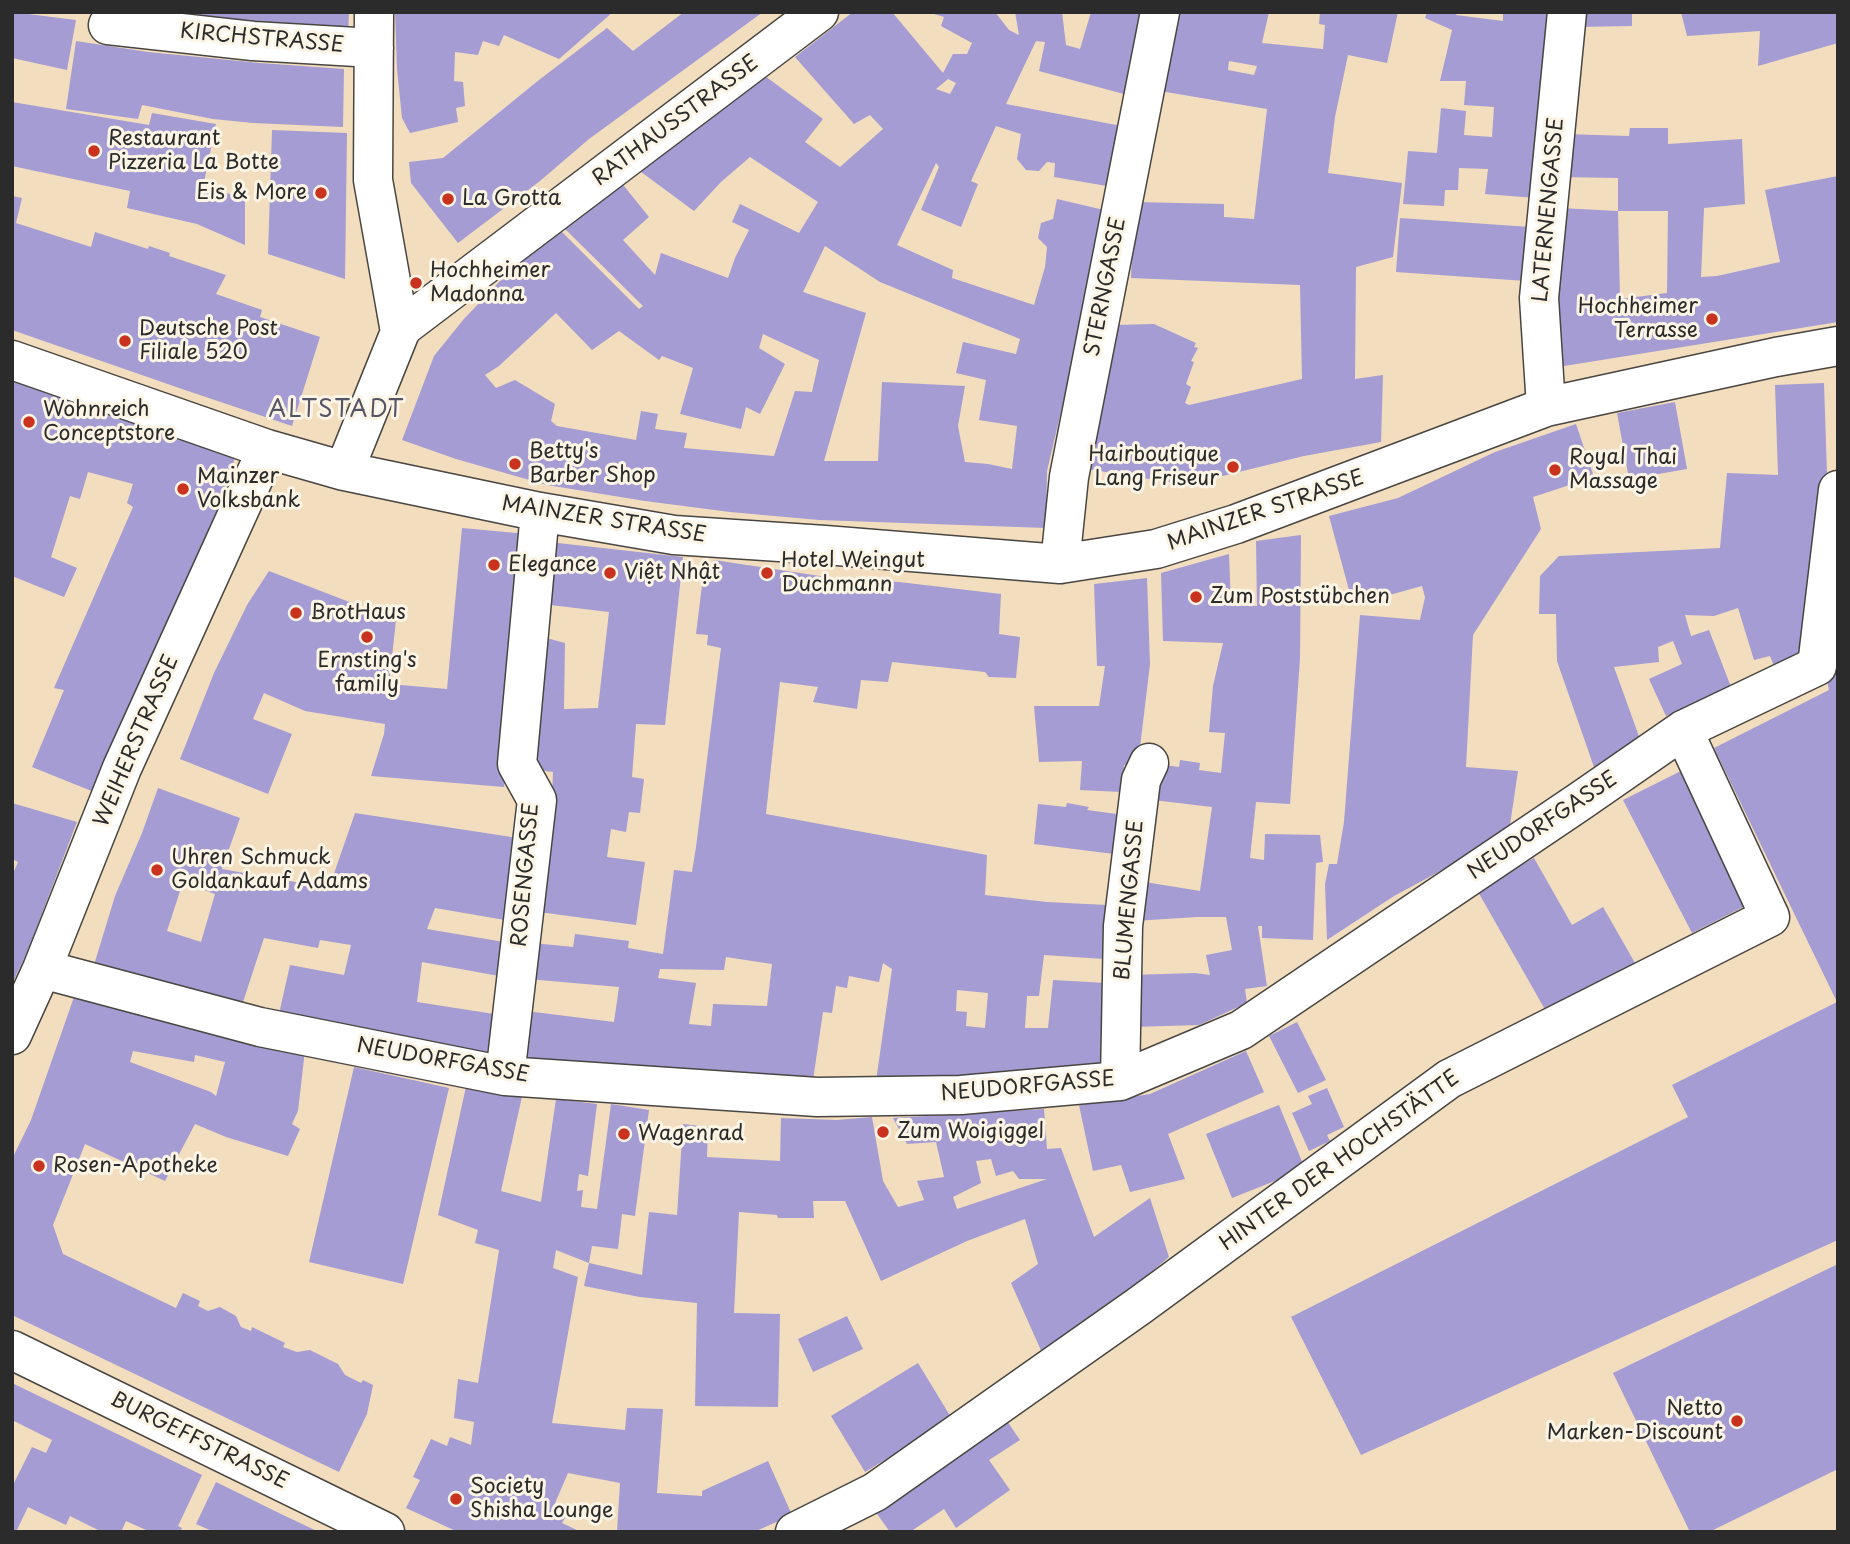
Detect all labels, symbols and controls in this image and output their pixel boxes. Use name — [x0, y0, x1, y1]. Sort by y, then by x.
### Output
street label: KIRCHSTRASSE — [179, 19, 345, 59]
street label: RATHAUSSTRASSE — [588, 50, 764, 192]
street label: LATERNENGASSE — [1528, 117, 1570, 303]
place label: Restaurant Pizzeria La Botte — [108, 126, 279, 176]
marker: Restaurant Pizzeria La Botte — [86, 143, 102, 159]
place label: Eis & More — [196, 180, 307, 206]
marker: Eis & More — [313, 185, 329, 201]
place label: La Grotta — [462, 186, 561, 212]
marker: La Grotta — [440, 191, 456, 207]
street label: STERNGASSE — [1080, 215, 1132, 359]
place label: Hochheimer Madonna — [430, 258, 550, 308]
marker: Hochheimer Madonna — [408, 275, 424, 291]
place label: Hochheimer Terrasse — [1578, 294, 1698, 344]
marker: Hochheimer Terrasse — [1704, 311, 1720, 327]
place label: Deutsche Post Filiale 520 — [139, 316, 278, 366]
marker: Deutsche Post Filiale 520 — [117, 333, 133, 349]
place label: Wohnreich Conceptstore — [43, 397, 175, 447]
district label: ALTSTADT — [271, 397, 403, 425]
marker: Wohnreich Conceptstore — [21, 414, 37, 430]
place label: Betty's Barber Shop — [529, 439, 656, 489]
place label: Hairboutique Lang Friseur — [1088, 442, 1219, 492]
place label: Royal Thai Massage — [1569, 445, 1677, 495]
marker: Betty's Barber Shop — [507, 456, 523, 472]
marker: Hairboutique Lang Friseur — [1225, 459, 1241, 475]
marker: Royal Thai Massage — [1547, 462, 1563, 478]
place label: Mainzer Volksbank — [197, 464, 300, 514]
street label: MAINZER STRASSE — [1164, 465, 1368, 557]
marker: Mainzer Volksbank — [175, 481, 191, 497]
street label: MAINZER STRASSE — [500, 491, 708, 549]
place label: Hotel Weingut Duchmann — [781, 548, 925, 598]
place label: Elegance — [508, 552, 597, 578]
marker: Elegance — [486, 557, 502, 573]
place label: Việt Nhật — [624, 560, 720, 586]
marker: Việt Nhật — [602, 565, 618, 581]
marker: Hotel Weingut Duchmann — [759, 565, 775, 581]
place label: Zum Poststübchen — [1210, 584, 1390, 610]
marker: Zum Poststübchen — [1188, 589, 1204, 605]
place label: BrotHaus — [310, 600, 406, 626]
marker: BrotHaus — [288, 605, 304, 621]
marker: Ernsting's family — [359, 629, 375, 645]
place label: Ernsting's family — [317, 648, 417, 698]
street label: WEIHERSTRASSE — [89, 651, 185, 831]
street label: NEUDORFGASSE — [1463, 767, 1623, 885]
street label: ROSENGASSE — [507, 802, 545, 948]
street label: BLUMENGASSE — [1110, 819, 1150, 981]
place label: Uhren Schmuck Goldankauf Adams — [171, 845, 368, 895]
marker: Uhren Schmuck Goldankauf Adams — [149, 862, 165, 878]
street label: NEUDORFGASSE — [355, 1033, 531, 1089]
street label: HINTER DER HOCHSTÄTTE — [1215, 1066, 1465, 1256]
street label: NEUDORFGASSE — [940, 1067, 1116, 1107]
place label: Zum Woigiggel — [897, 1119, 1044, 1145]
place label: Wagenrad — [638, 1121, 744, 1147]
marker: Zum Woigiggel — [875, 1124, 891, 1140]
marker: Wagenrad — [616, 1126, 632, 1142]
place label: Rosen-Apotheke — [53, 1153, 218, 1179]
marker: Rosen-Apotheke — [31, 1158, 47, 1174]
street label: BURGEFFSTRASSE — [106, 1387, 292, 1495]
place label: Netto Marken-Discount — [1547, 1396, 1723, 1446]
marker: Netto Marken-Discount — [1729, 1413, 1745, 1429]
place label: Society Shisha Lounge — [470, 1474, 613, 1524]
marker: Society Shisha Lounge — [448, 1491, 464, 1507]

